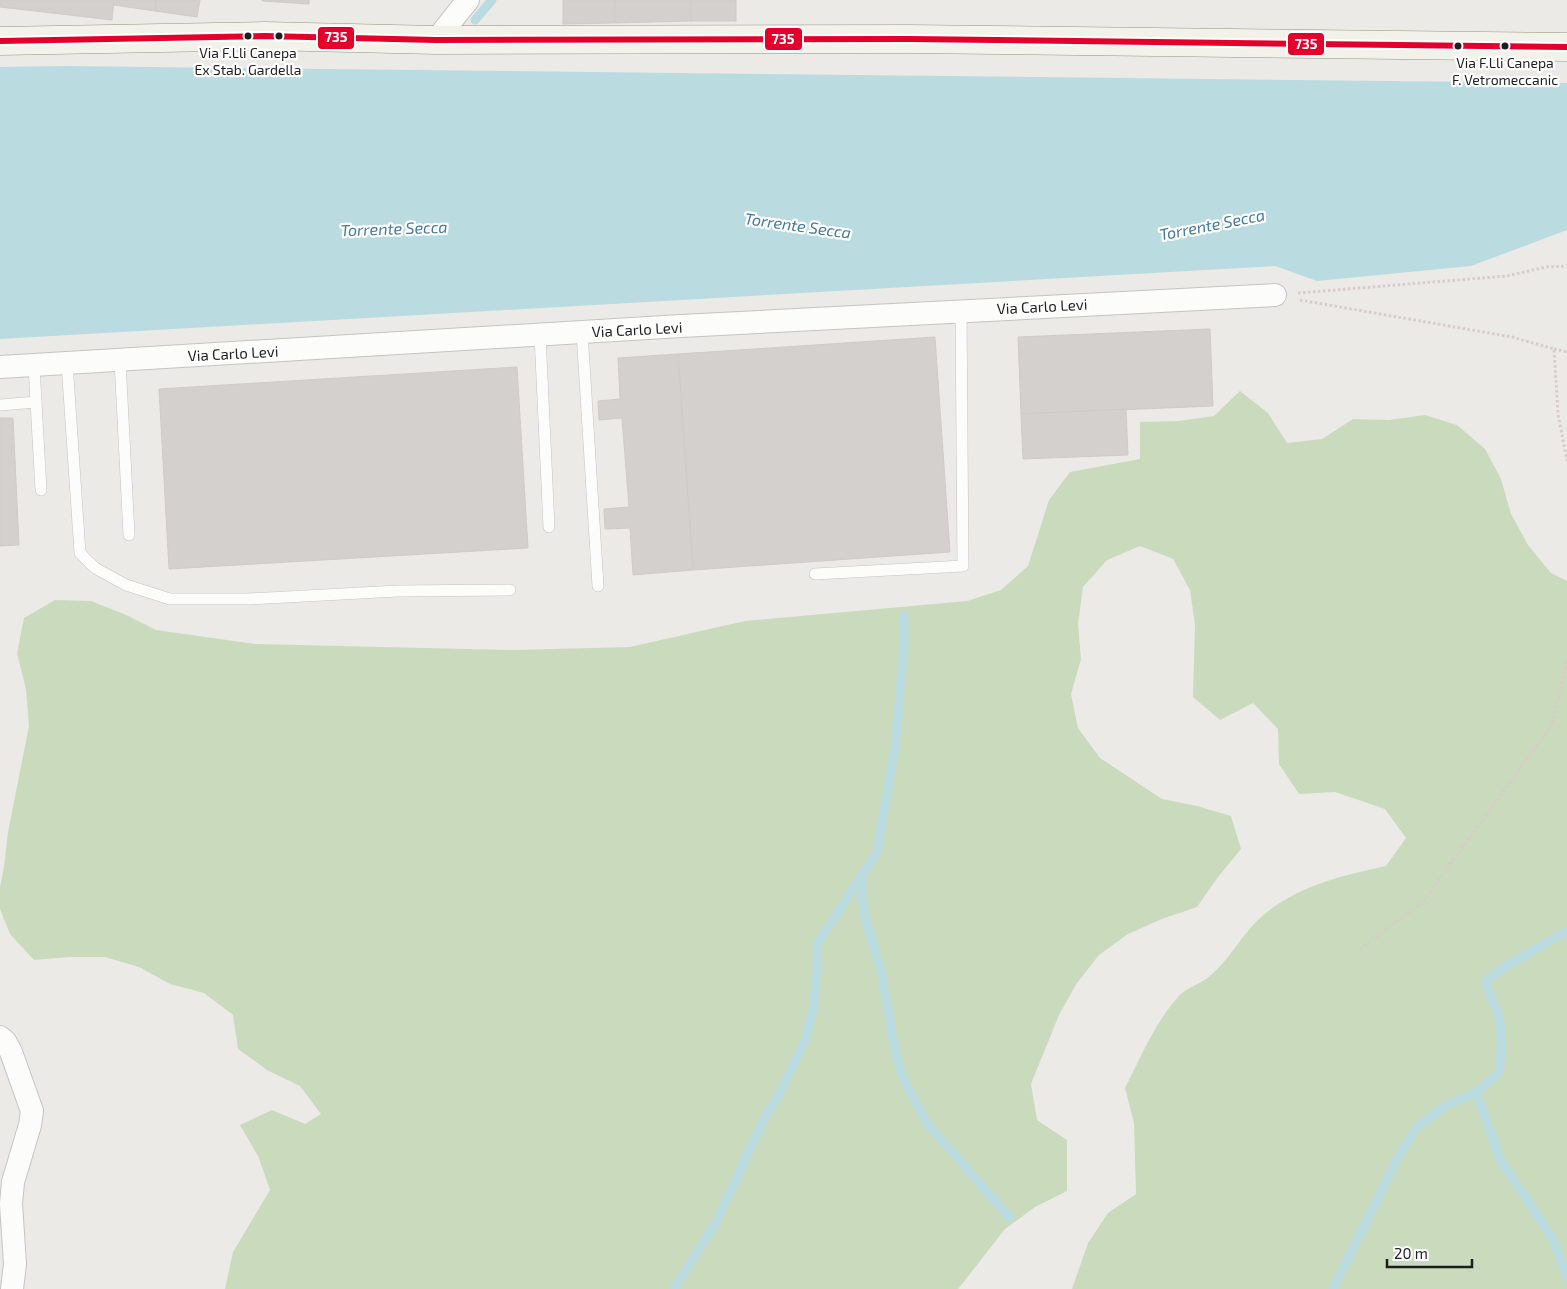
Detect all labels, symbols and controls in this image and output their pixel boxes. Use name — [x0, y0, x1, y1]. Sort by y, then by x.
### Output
line badge: 735 — [317, 26, 355, 50]
line badge: 735 — [764, 27, 803, 51]
text: 735 — [324, 28, 348, 45]
text: 735 — [771, 30, 795, 47]
marker: Via F.Lli Canepa Ex Stab. Gardella — [243, 31, 253, 41]
unlabelled marker — [274, 31, 284, 41]
line badge: 735 — [1287, 32, 1325, 56]
text: 735 — [1294, 35, 1318, 52]
unlabelled marker — [1453, 41, 1463, 51]
marker: Via F.Lli Canepa F. Vetromeccanic — [1500, 41, 1510, 51]
place label: Via F.Lli Canepa Ex Stab. Gardella — [195, 44, 301, 78]
place label: Via F.Lli Canepa F. Vetromeccanic — [1452, 54, 1558, 88]
water label: Torrente Secca — [1158, 204, 1266, 244]
water label: Torrente Secca — [744, 208, 852, 242]
water label: Torrente Secca — [340, 217, 448, 239]
street label: Via Carlo Levi — [996, 295, 1088, 317]
street label: Via Carlo Levi — [591, 318, 683, 340]
street label: Via Carlo Levi — [187, 342, 279, 364]
scale bar — [1387, 1236, 1472, 1268]
text: 20 m — [1394, 1244, 1428, 1262]

